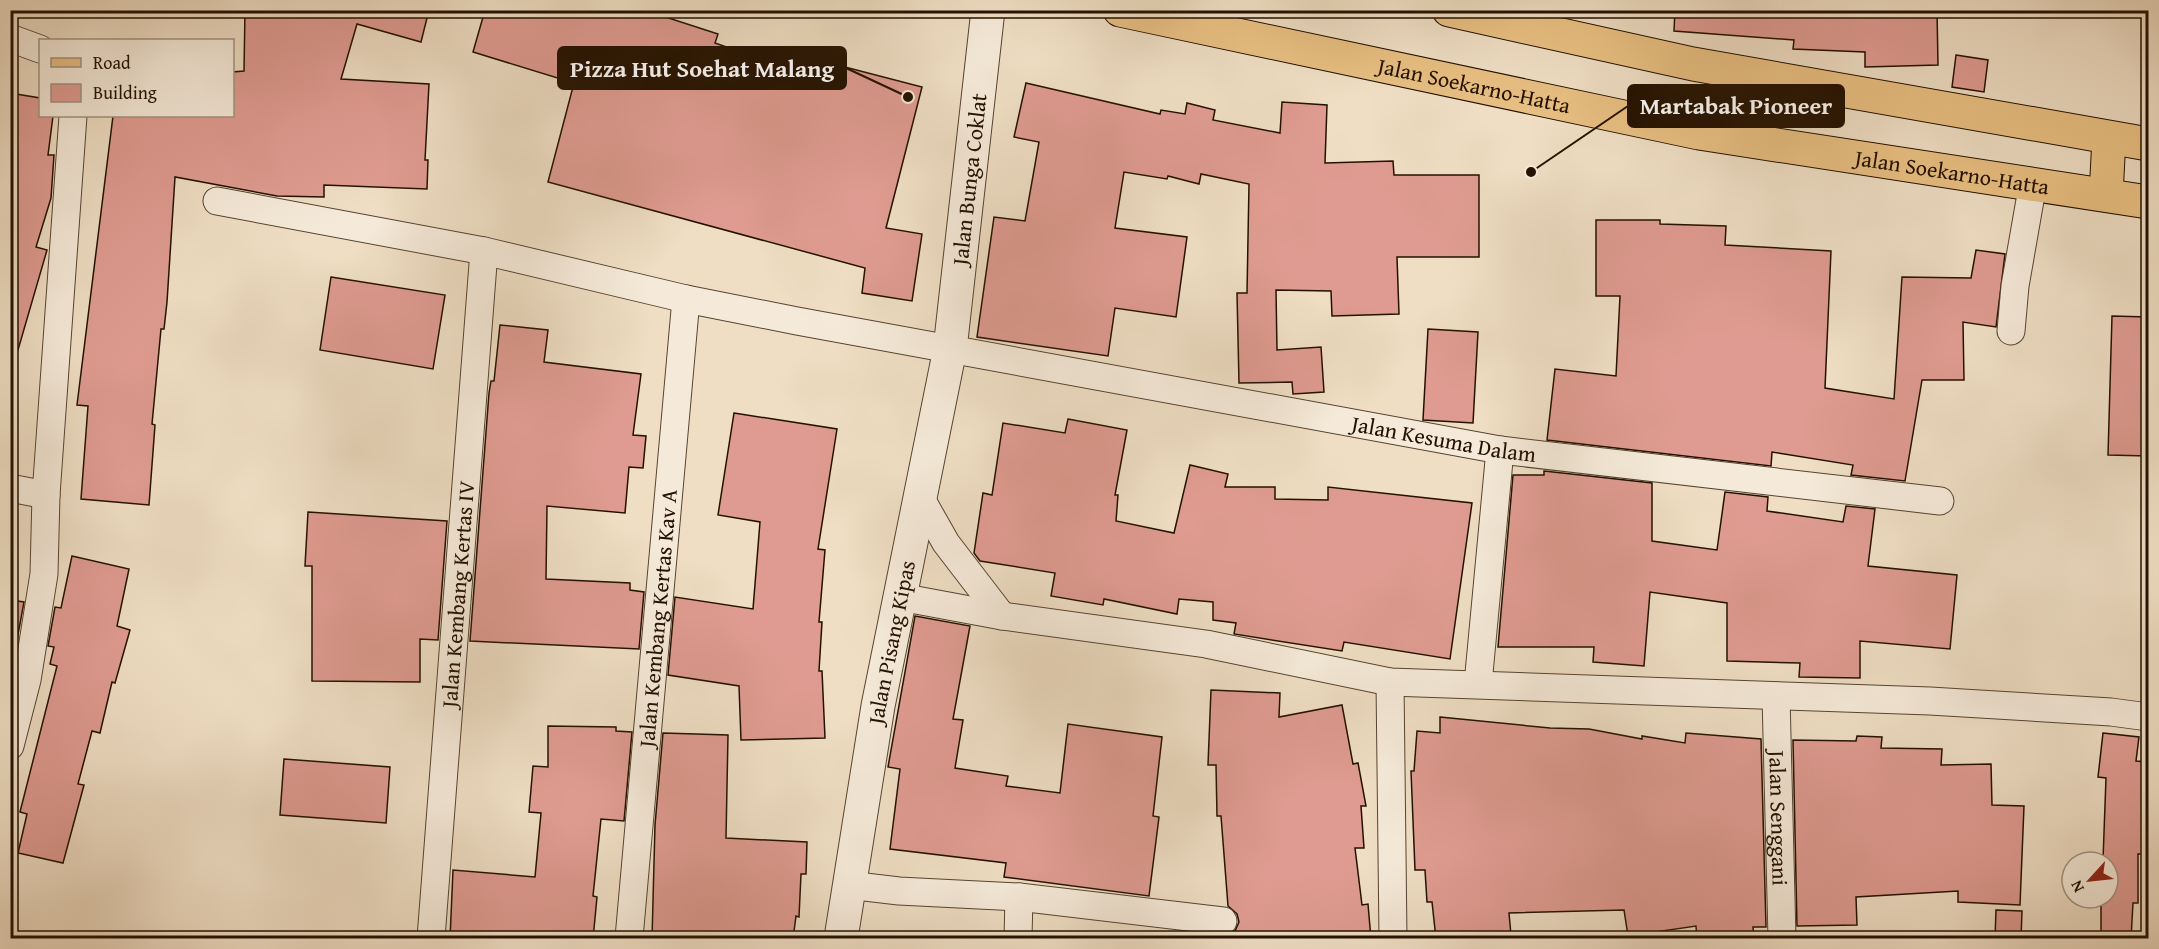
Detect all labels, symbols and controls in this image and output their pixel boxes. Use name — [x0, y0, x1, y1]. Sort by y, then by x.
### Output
legend — [39, 39, 234, 117]
callout: Pizza Hut Soehat Malang — [558, 47, 846, 89]
text: Road — [93, 49, 131, 76]
street label: Jalan Soekarno-Hatta — [1372, 49, 1574, 121]
text: Pizza Hut Soehat Malang — [570, 51, 834, 86]
text: Building — [93, 79, 157, 106]
callout: Martabak Pioneer — [1628, 85, 1844, 127]
text: Martabak Pioneer — [1640, 88, 1832, 123]
street label: Jalan Bunga Coklat — [943, 91, 995, 270]
street label: Jalan Soekarno-Hatta — [1850, 141, 2052, 203]
street label: Jalan Kesuma Dalam — [1346, 407, 1538, 470]
street label: Jalan Kembang Kertas IV — [433, 479, 482, 712]
street label: Jalan Kembang Kertas Kav A — [630, 487, 685, 752]
street label: Jalan Pisang Kipas — [859, 557, 923, 730]
street label: Jalan Senggani — [1761, 747, 1797, 886]
north arrow — [2060, 850, 2120, 910]
text: N — [2063, 876, 2090, 897]

